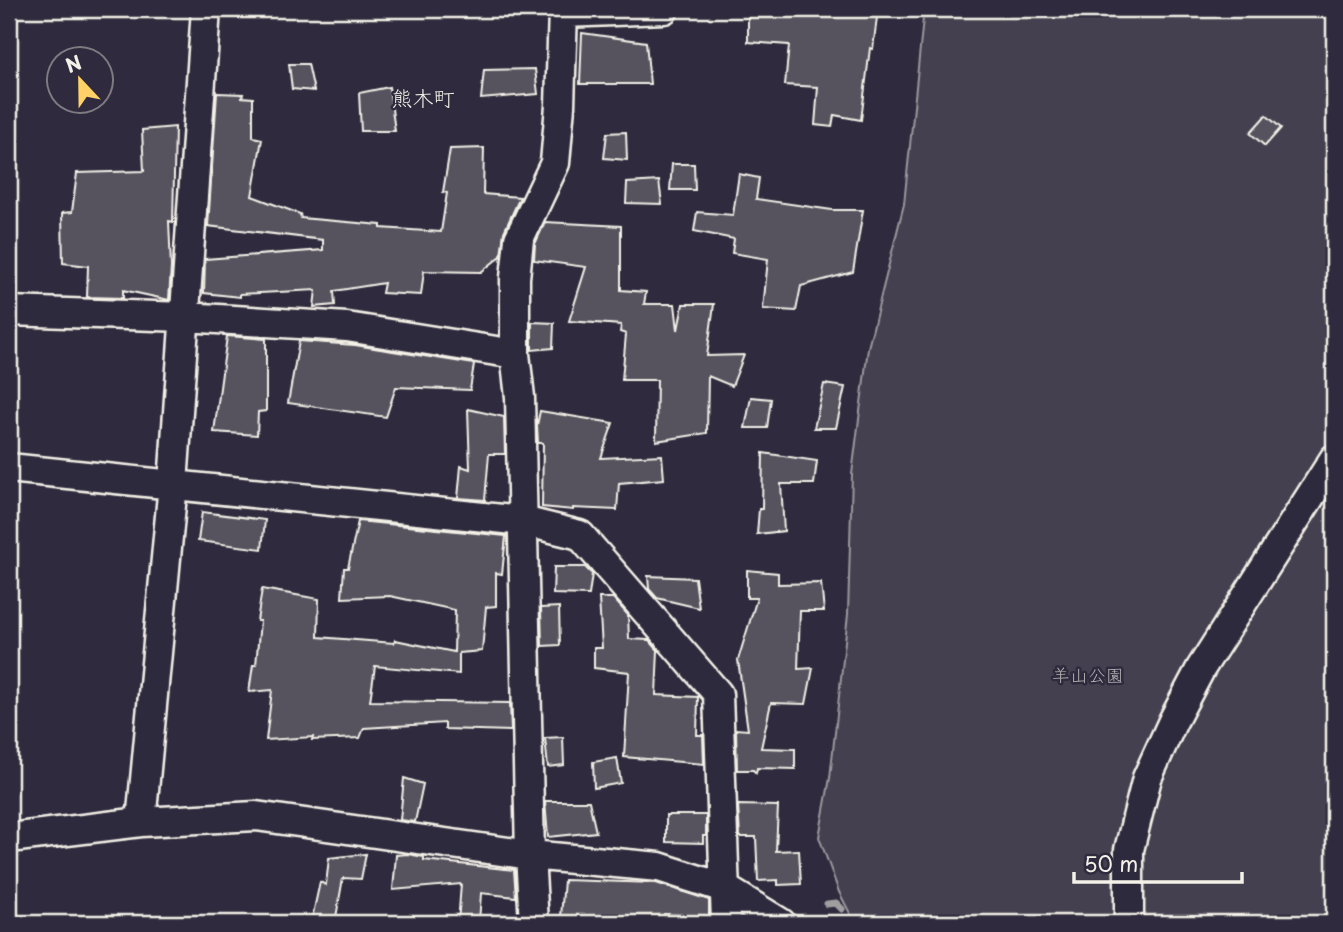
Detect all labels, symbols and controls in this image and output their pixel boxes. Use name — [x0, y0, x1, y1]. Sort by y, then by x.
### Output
north arrow — [46, 46, 116, 116]
text: N — [61, 48, 85, 79]
district label: 熊木町 — [392, 81, 455, 113]
park label: 羊山公園 — [1052, 661, 1124, 688]
scale bar — [1074, 841, 1242, 885]
text: 50 m — [1084, 847, 1138, 879]

